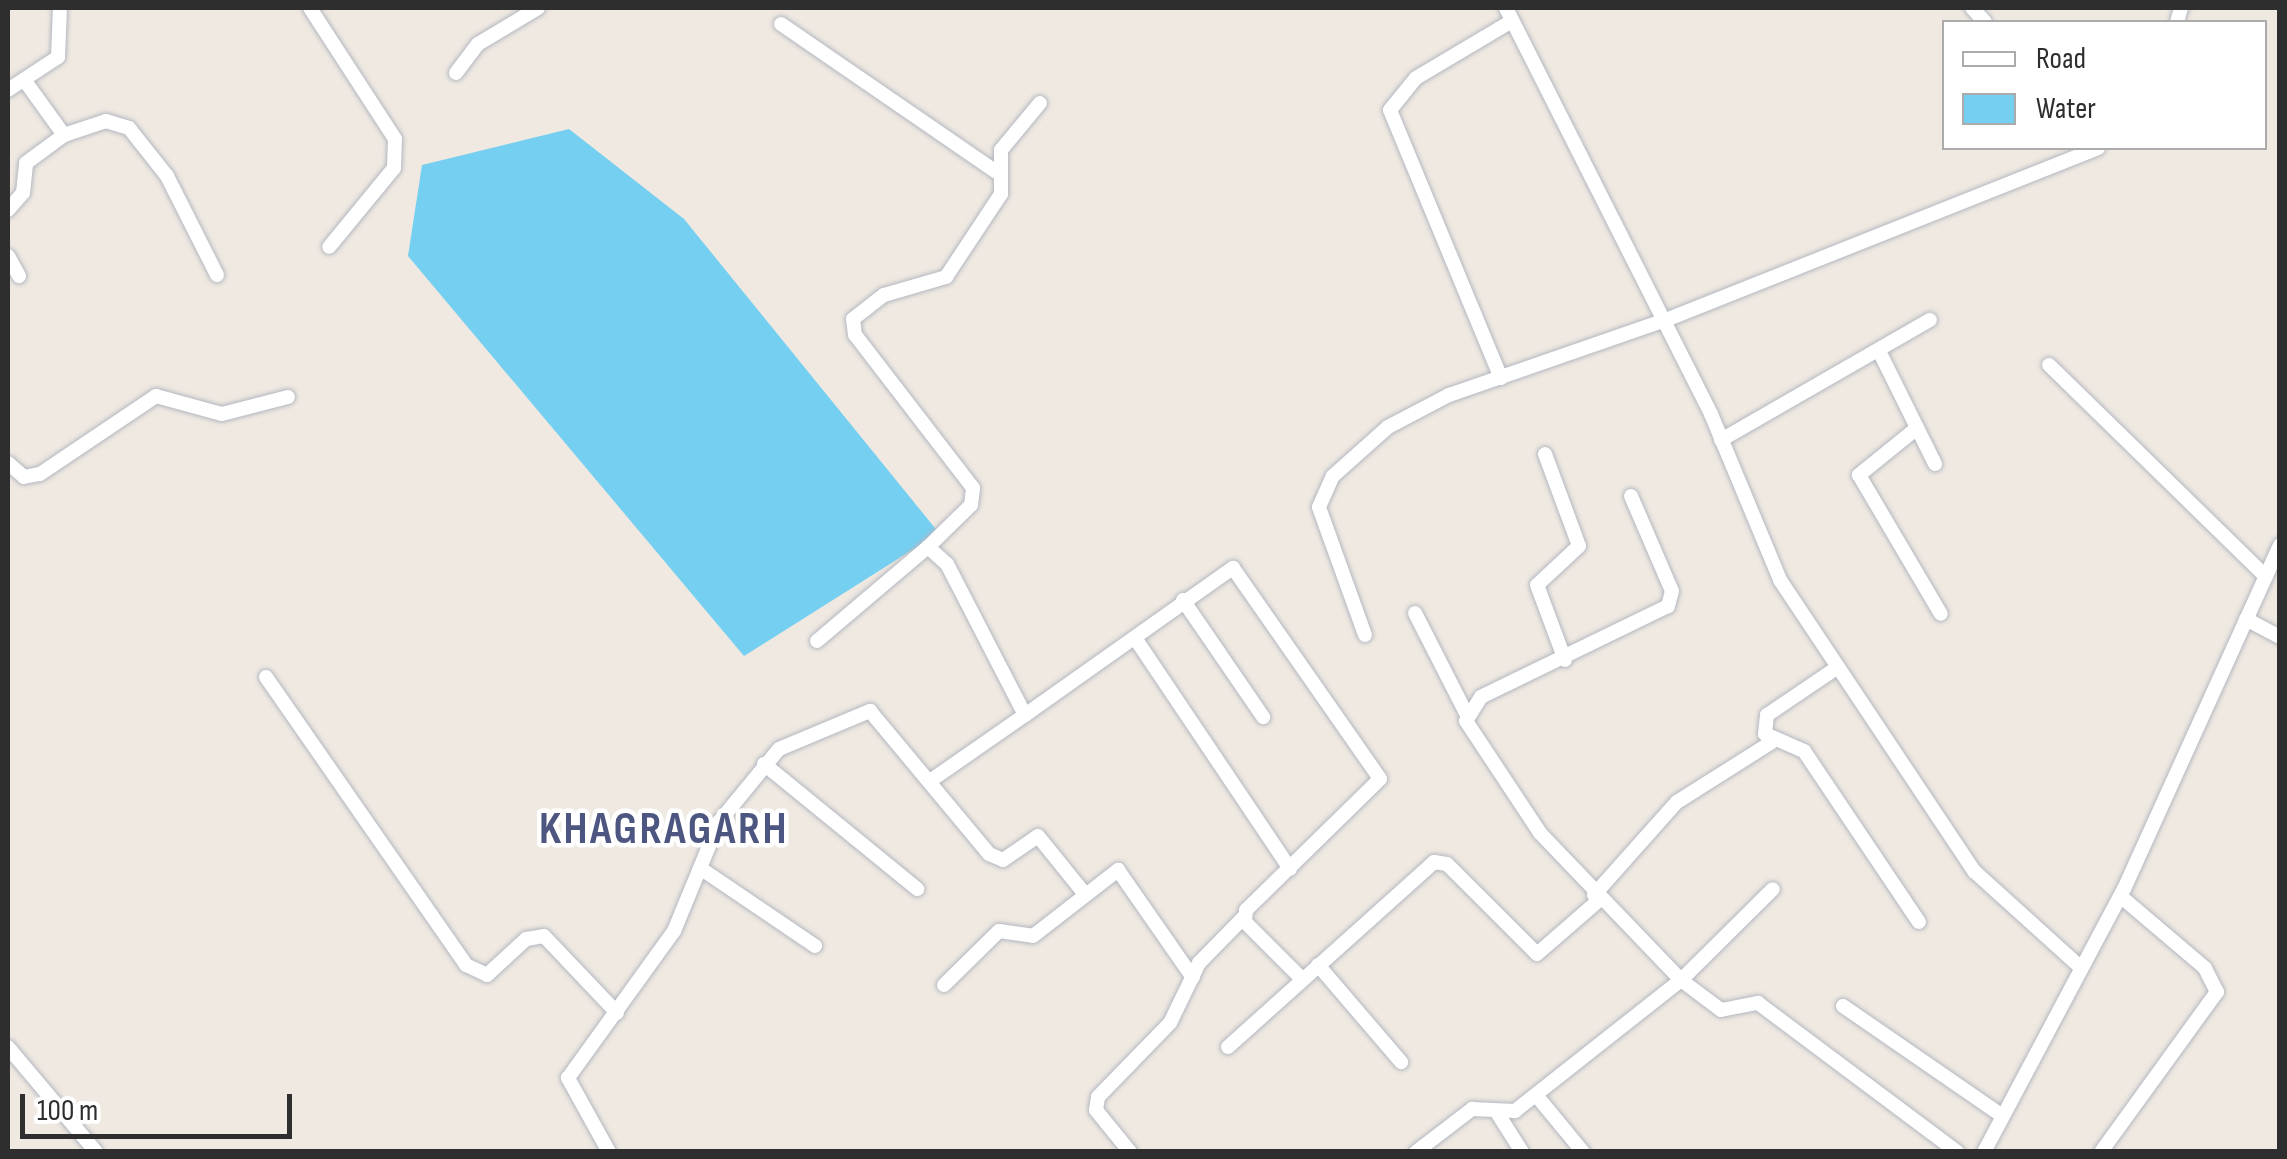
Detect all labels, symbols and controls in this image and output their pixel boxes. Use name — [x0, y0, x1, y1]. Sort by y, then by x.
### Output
legend — [1942, 20, 2267, 150]
text: Road — [2036, 41, 2086, 77]
text: Water — [2036, 91, 2096, 127]
district label: KHAGRAGARH — [539, 803, 789, 857]
scale bar — [25, 1074, 298, 1136]
text: 100 m — [37, 1093, 98, 1129]

